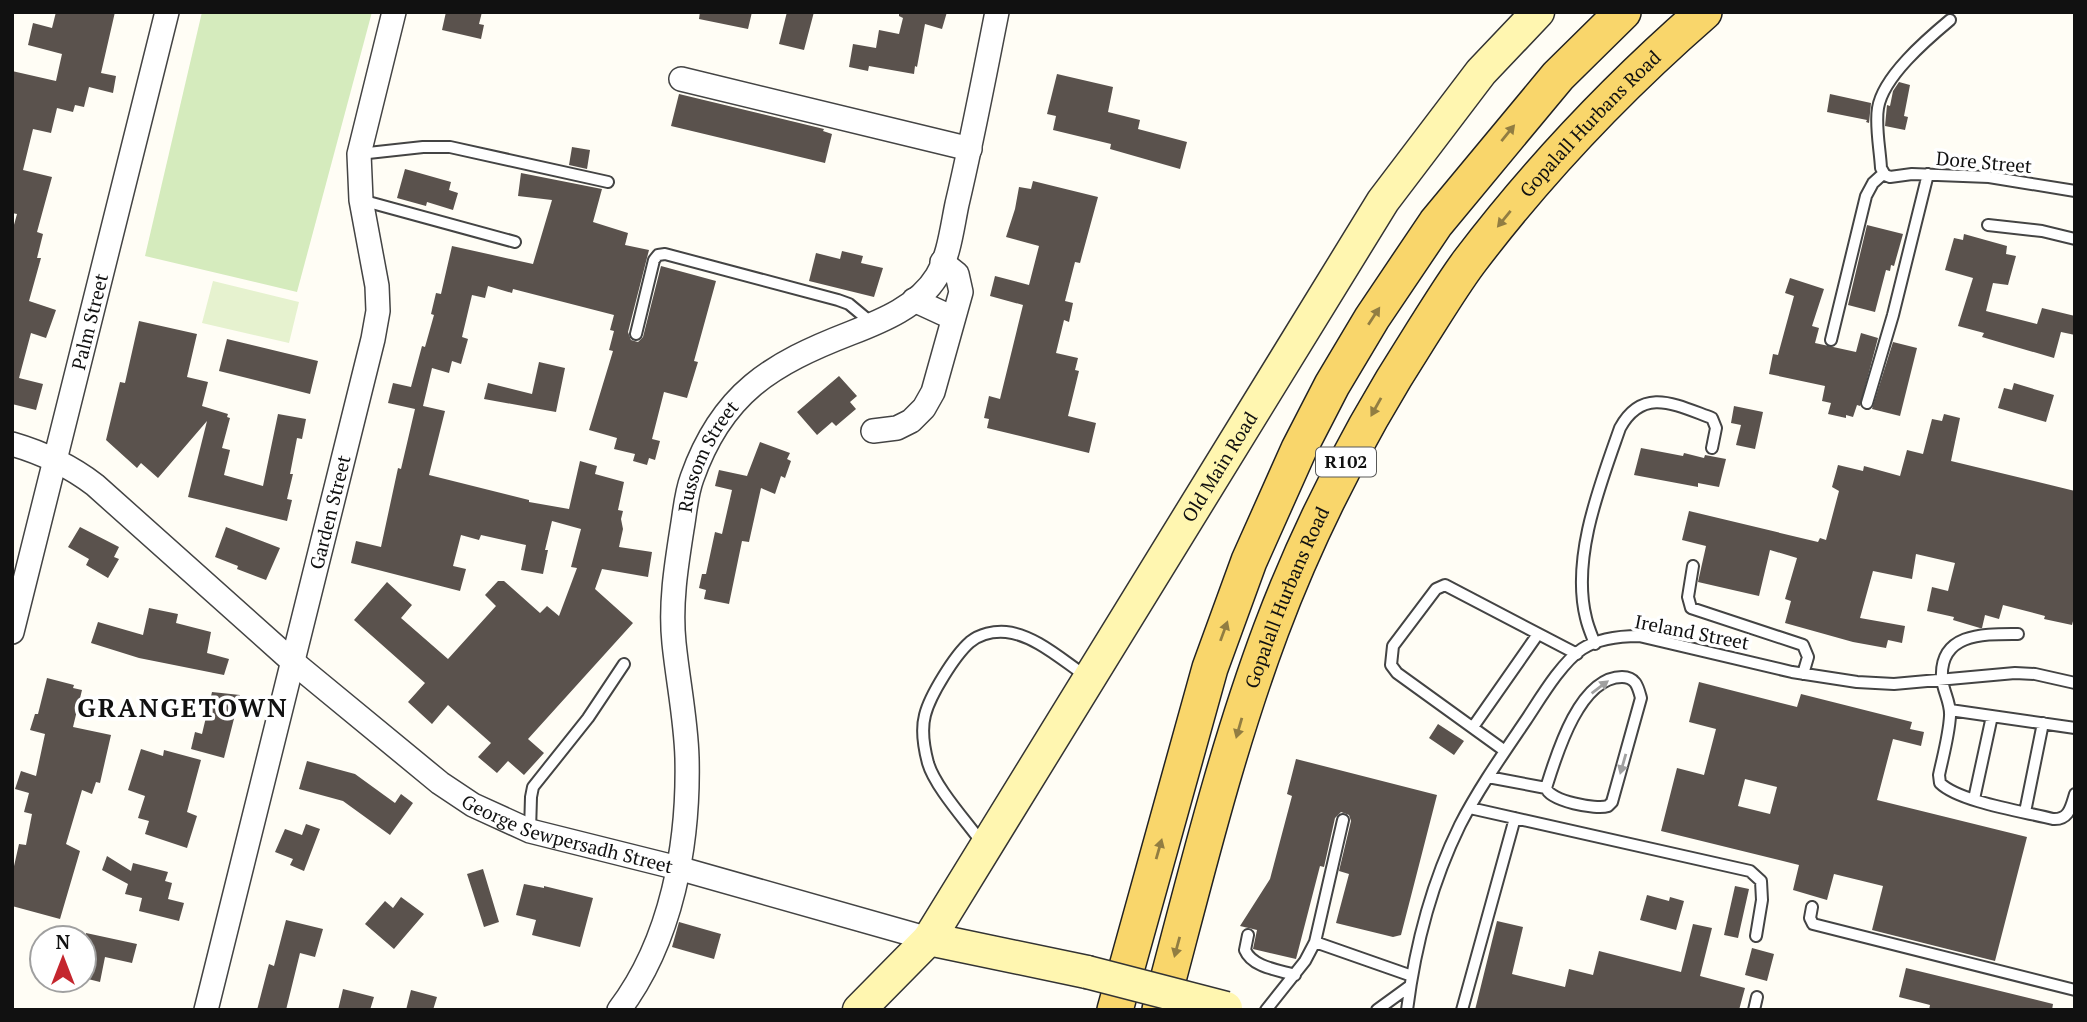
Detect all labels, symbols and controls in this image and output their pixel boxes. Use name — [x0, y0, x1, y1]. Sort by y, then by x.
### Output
street label: Gopalall Hurbans Road — [1514, 44, 1666, 202]
one-way arrow — [1501, 125, 1516, 143]
street label: Dore Street — [1935, 145, 2033, 178]
one-way arrow — [1496, 210, 1511, 228]
street label: Palm Street — [65, 271, 113, 372]
one-way arrow — [1367, 306, 1380, 326]
street label: Russom Street — [672, 394, 743, 514]
one-way arrow — [1370, 397, 1382, 417]
street label: Old Main Road — [1176, 406, 1263, 526]
road number: R102 — [1316, 448, 1376, 476]
street label: Garden Street — [303, 452, 356, 572]
street label: Gopalall Hurbans Road — [1238, 502, 1334, 691]
street label: Ireland Street — [1633, 608, 1751, 655]
one-way arrow — [1218, 621, 1229, 642]
one-way arrow — [1590, 680, 1609, 694]
district label: GRANGETOWN — [77, 690, 289, 724]
one-way arrow — [1233, 718, 1243, 739]
one-way arrow — [1617, 754, 1627, 775]
street label: George Sewpersadh Street — [457, 788, 676, 878]
one-way arrow — [1155, 839, 1165, 860]
north arrow — [28, 924, 98, 994]
text: N — [56, 929, 71, 954]
one-way arrow — [1171, 936, 1182, 958]

